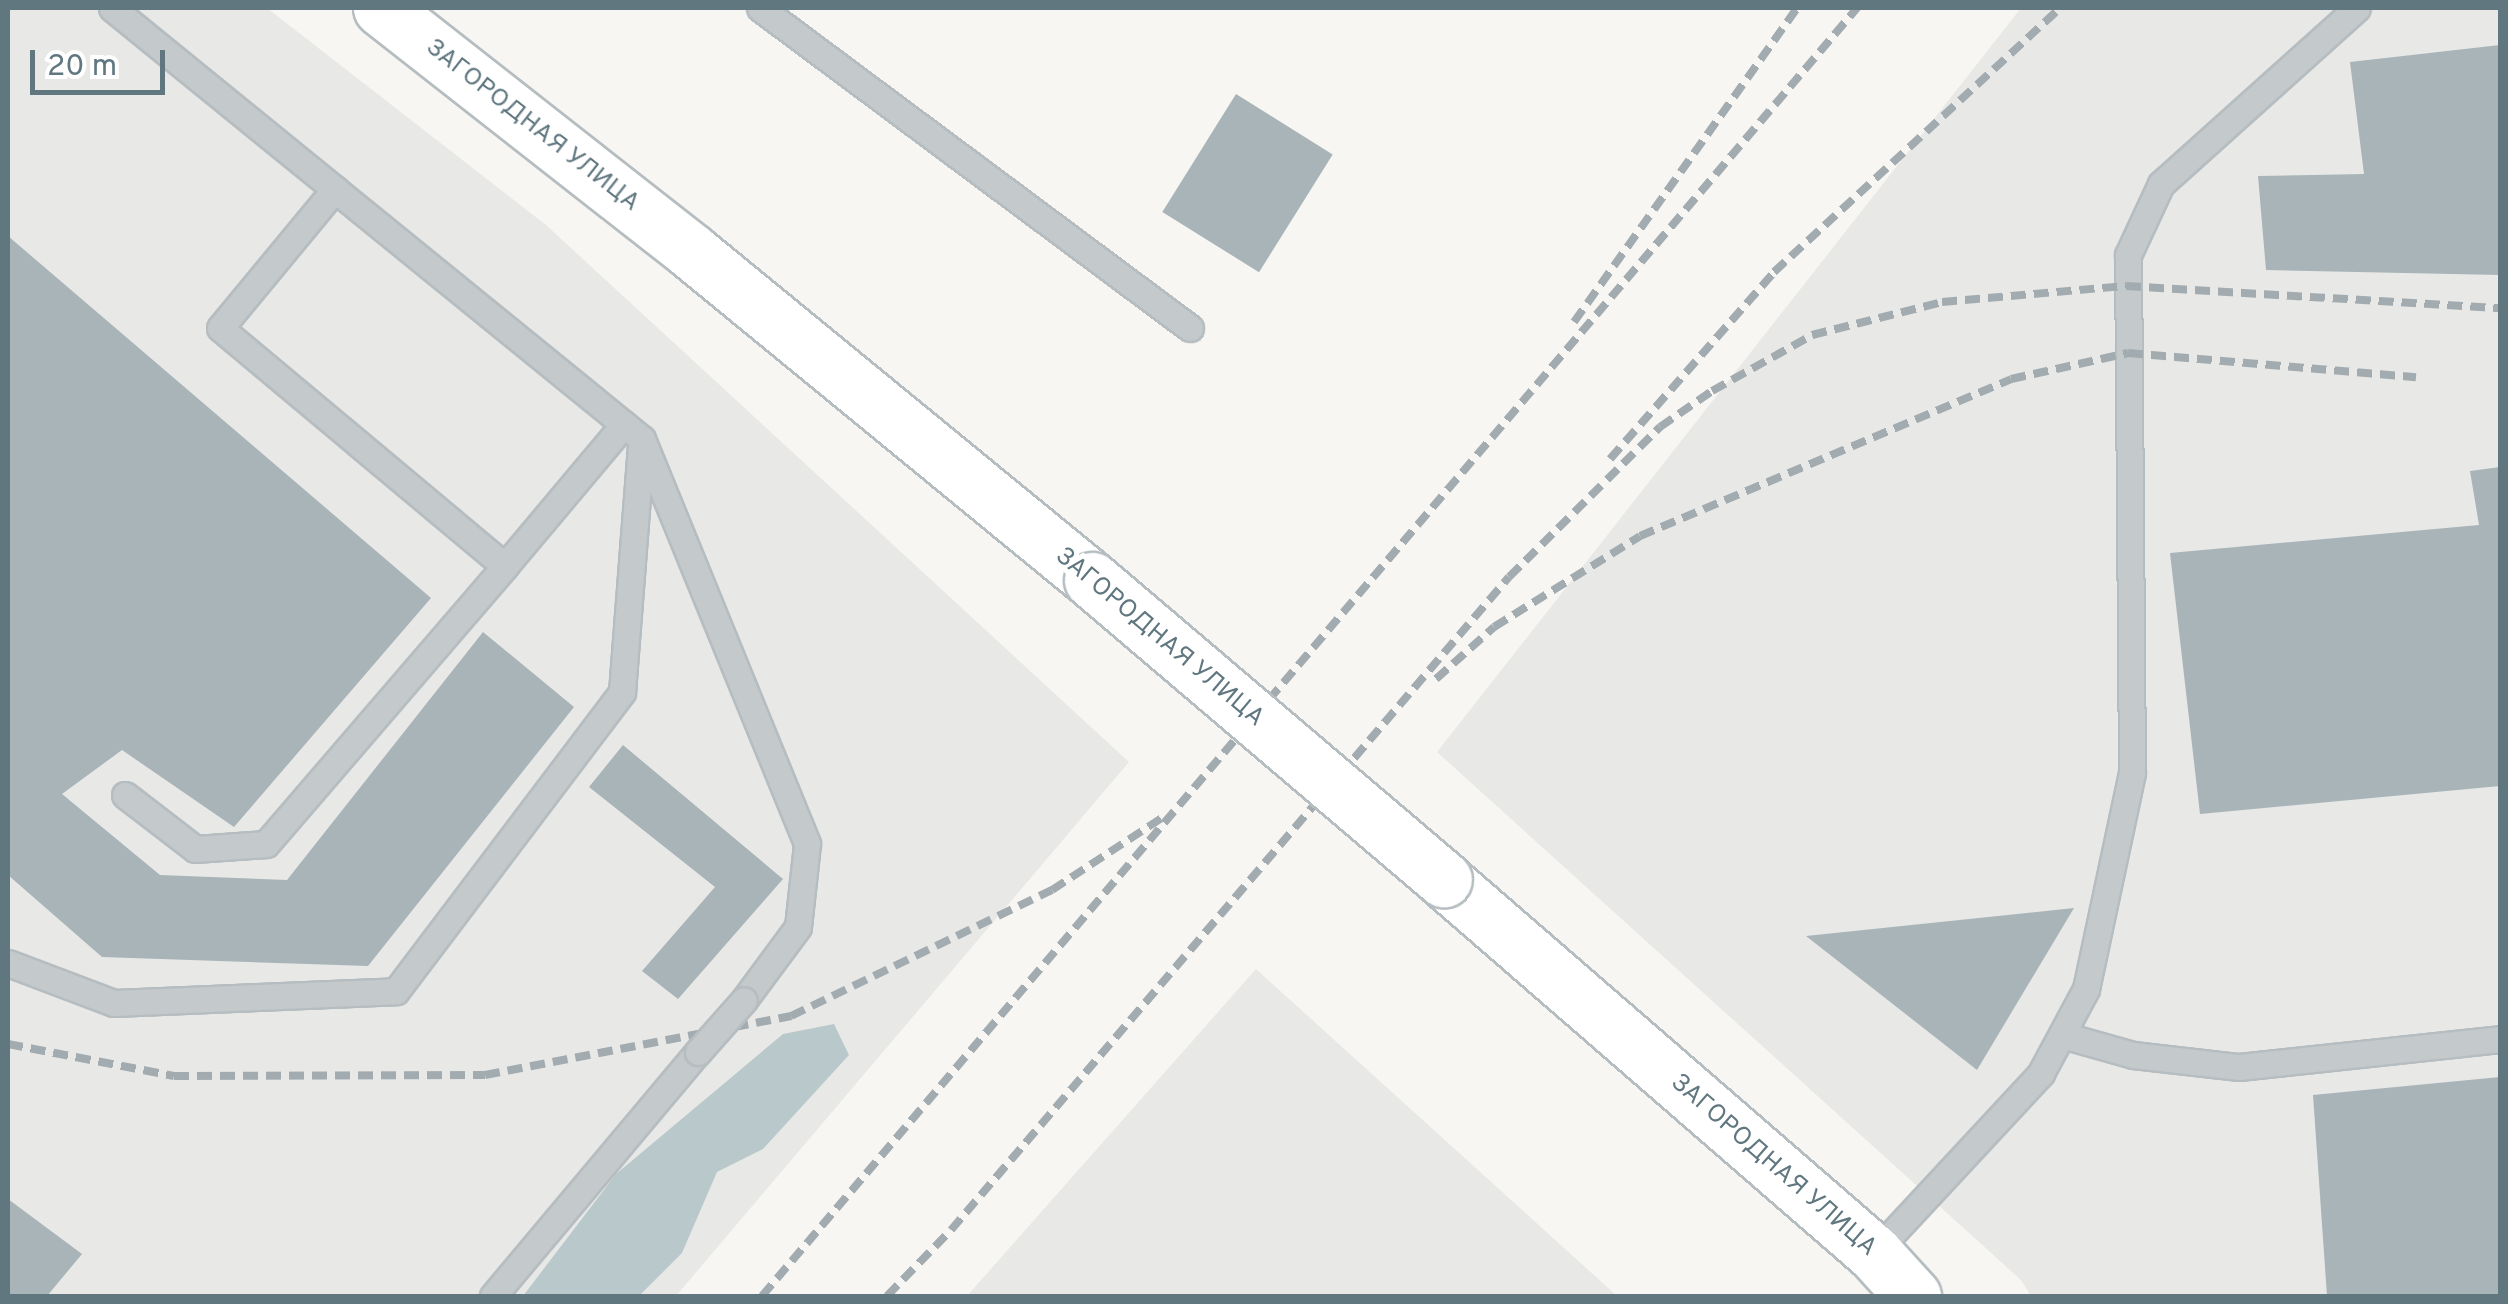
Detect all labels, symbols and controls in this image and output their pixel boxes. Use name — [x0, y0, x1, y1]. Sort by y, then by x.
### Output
scale bar — [35, 30, 170, 92]
street label: ЗАГОРОДНАЯ УЛИЦА — [419, 33, 645, 219]
text: 20 m — [47, 49, 117, 86]
street label: ЗАГОРОДНАЯ УЛИЦА — [1049, 542, 1269, 734]
street label: ЗАГОРОДНАЯ УЛИЦА — [1664, 1068, 1882, 1264]

